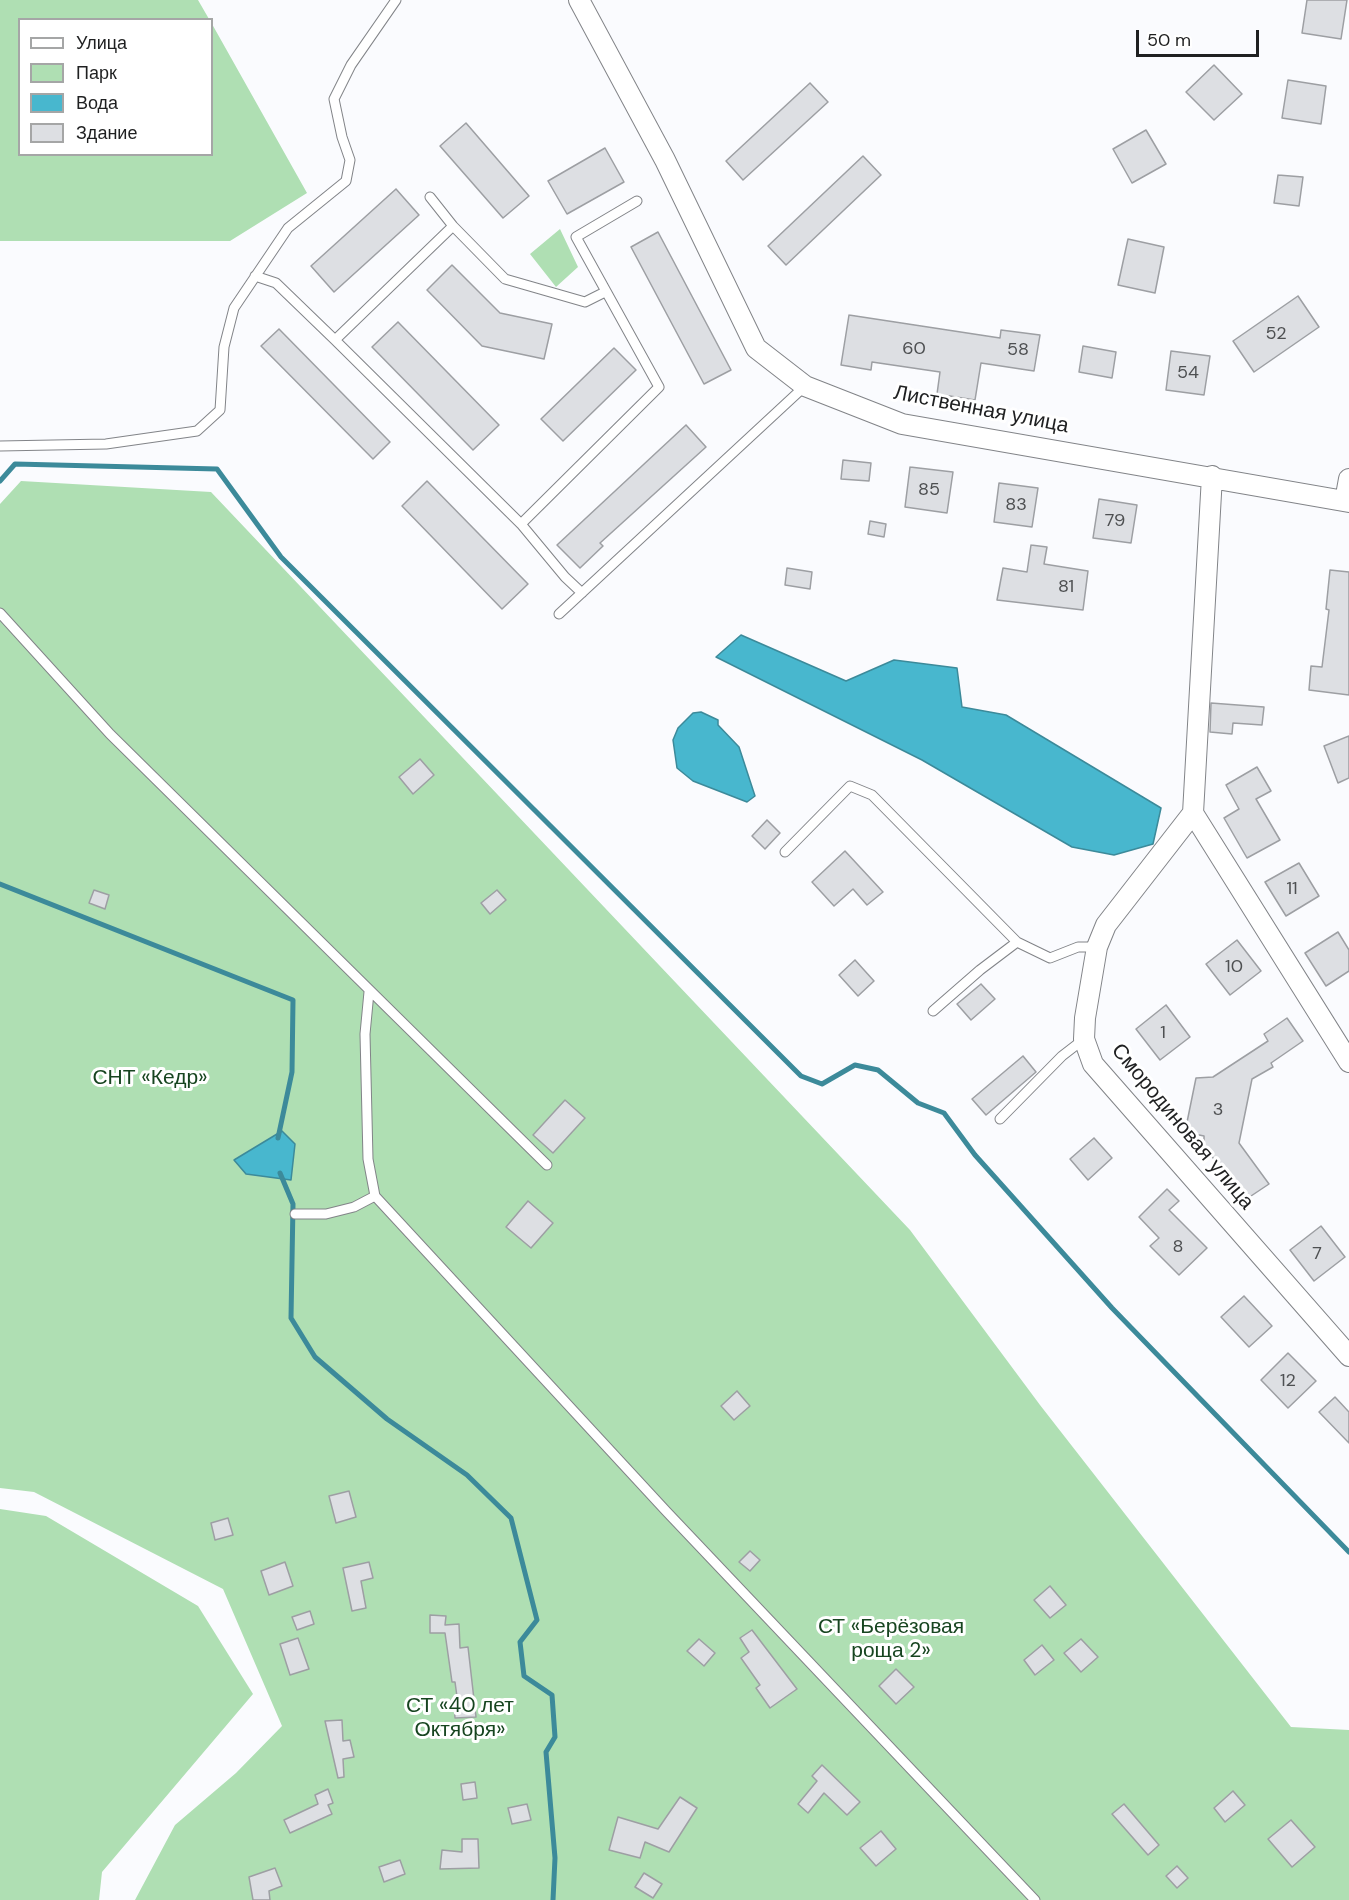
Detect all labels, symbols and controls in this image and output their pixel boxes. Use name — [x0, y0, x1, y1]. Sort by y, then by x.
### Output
legend — [18, 18, 213, 156]
scale bar — [1139, 18, 1262, 56]
text: 50 m — [1147, 28, 1191, 52]
text: Улица — [76, 31, 127, 55]
text: Парк — [76, 61, 117, 85]
text: Вода — [76, 91, 118, 115]
text: Здание — [76, 121, 137, 145]
house number: 52 — [1265, 323, 1287, 345]
house number: 60 — [902, 338, 926, 360]
house number: 58 — [1007, 339, 1029, 361]
house number: 54 — [1177, 362, 1199, 384]
street label: Лиственная улица — [891, 381, 1071, 439]
house number: 85 — [918, 479, 940, 501]
house number: 83 — [1005, 494, 1027, 516]
house number: 79 — [1105, 510, 1125, 532]
house number: 81 — [1058, 576, 1074, 598]
house number: 11 — [1286, 878, 1298, 900]
house number: 10 — [1225, 956, 1243, 978]
house number: 1 — [1160, 1022, 1166, 1044]
street label: Смородиновая улица — [1105, 1039, 1259, 1215]
park label: СНТ «Кедр» — [92, 1065, 208, 1091]
house number: 3 — [1213, 1099, 1223, 1121]
house number: 8 — [1173, 1236, 1183, 1258]
house number: 7 — [1312, 1243, 1322, 1265]
house number: 12 — [1280, 1370, 1296, 1392]
park label: СТ «Берёзовая роща 2» — [818, 1614, 964, 1664]
park label: СТ «40 лет Октября» — [406, 1693, 514, 1743]

